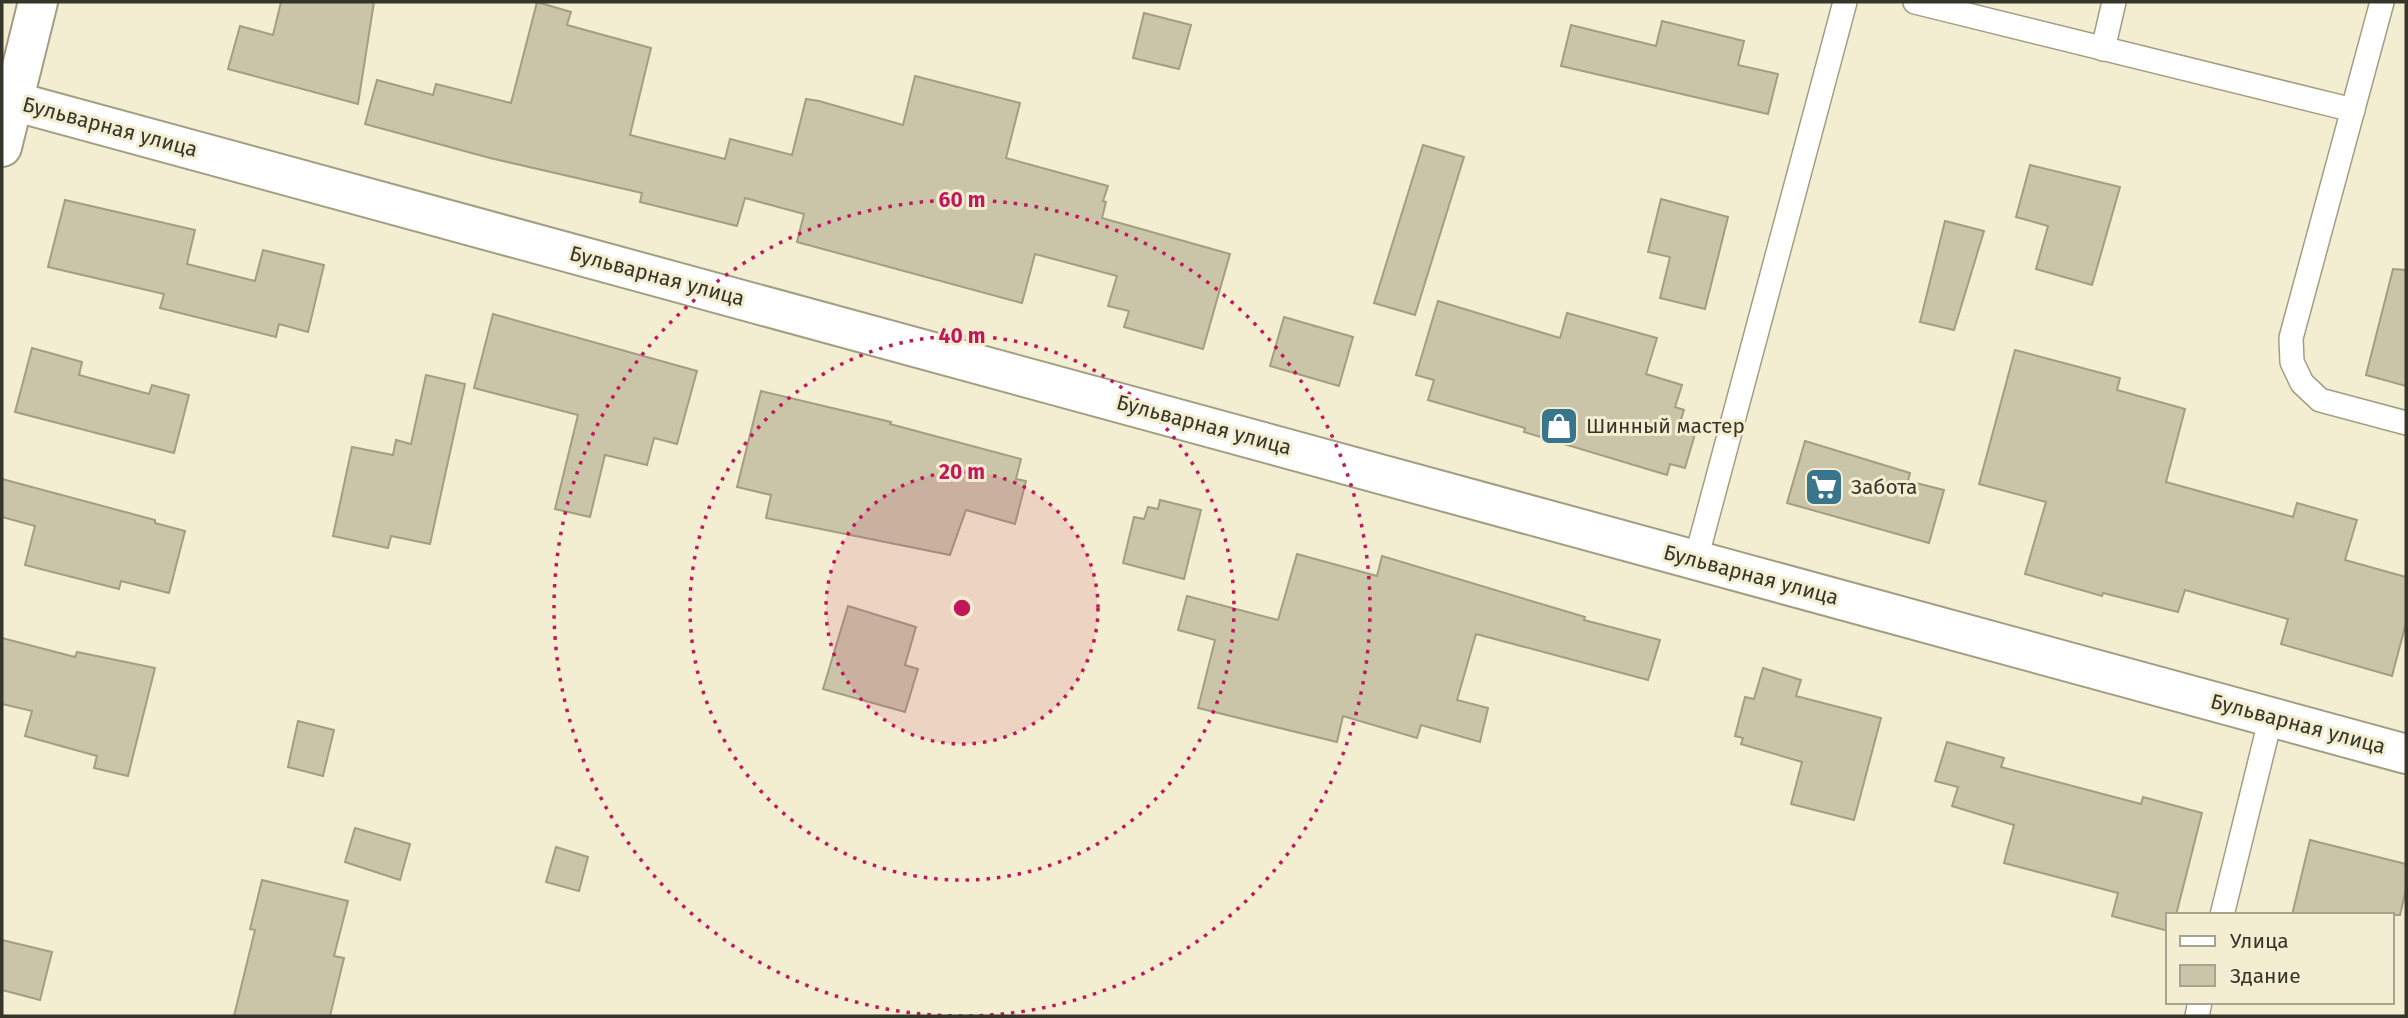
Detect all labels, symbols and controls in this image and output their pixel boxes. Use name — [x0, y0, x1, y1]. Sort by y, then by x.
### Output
street label: Бульварная улица — [20, 91, 200, 163]
text: 60 m — [939, 187, 985, 213]
street label: Бульварная улица — [567, 240, 747, 312]
text: 40 m — [939, 323, 985, 349]
street label: Бульварная улица — [1114, 389, 1294, 461]
shop icon: Шинный мастер — [1538, 405, 1580, 447]
place label: Шинный мастер — [1586, 413, 1745, 439]
text: 20 m — [939, 459, 985, 485]
supermarket icon: Забота — [1803, 466, 1845, 508]
place label: Забота — [1851, 474, 1917, 500]
street label: Бульварная улица — [1661, 539, 1841, 611]
centre of rings — [950, 596, 974, 620]
street label: Бульварная улица — [2208, 688, 2388, 760]
legend — [2166, 913, 2394, 1004]
text: Улица — [2230, 928, 2289, 954]
text: Здание — [2230, 963, 2301, 989]

